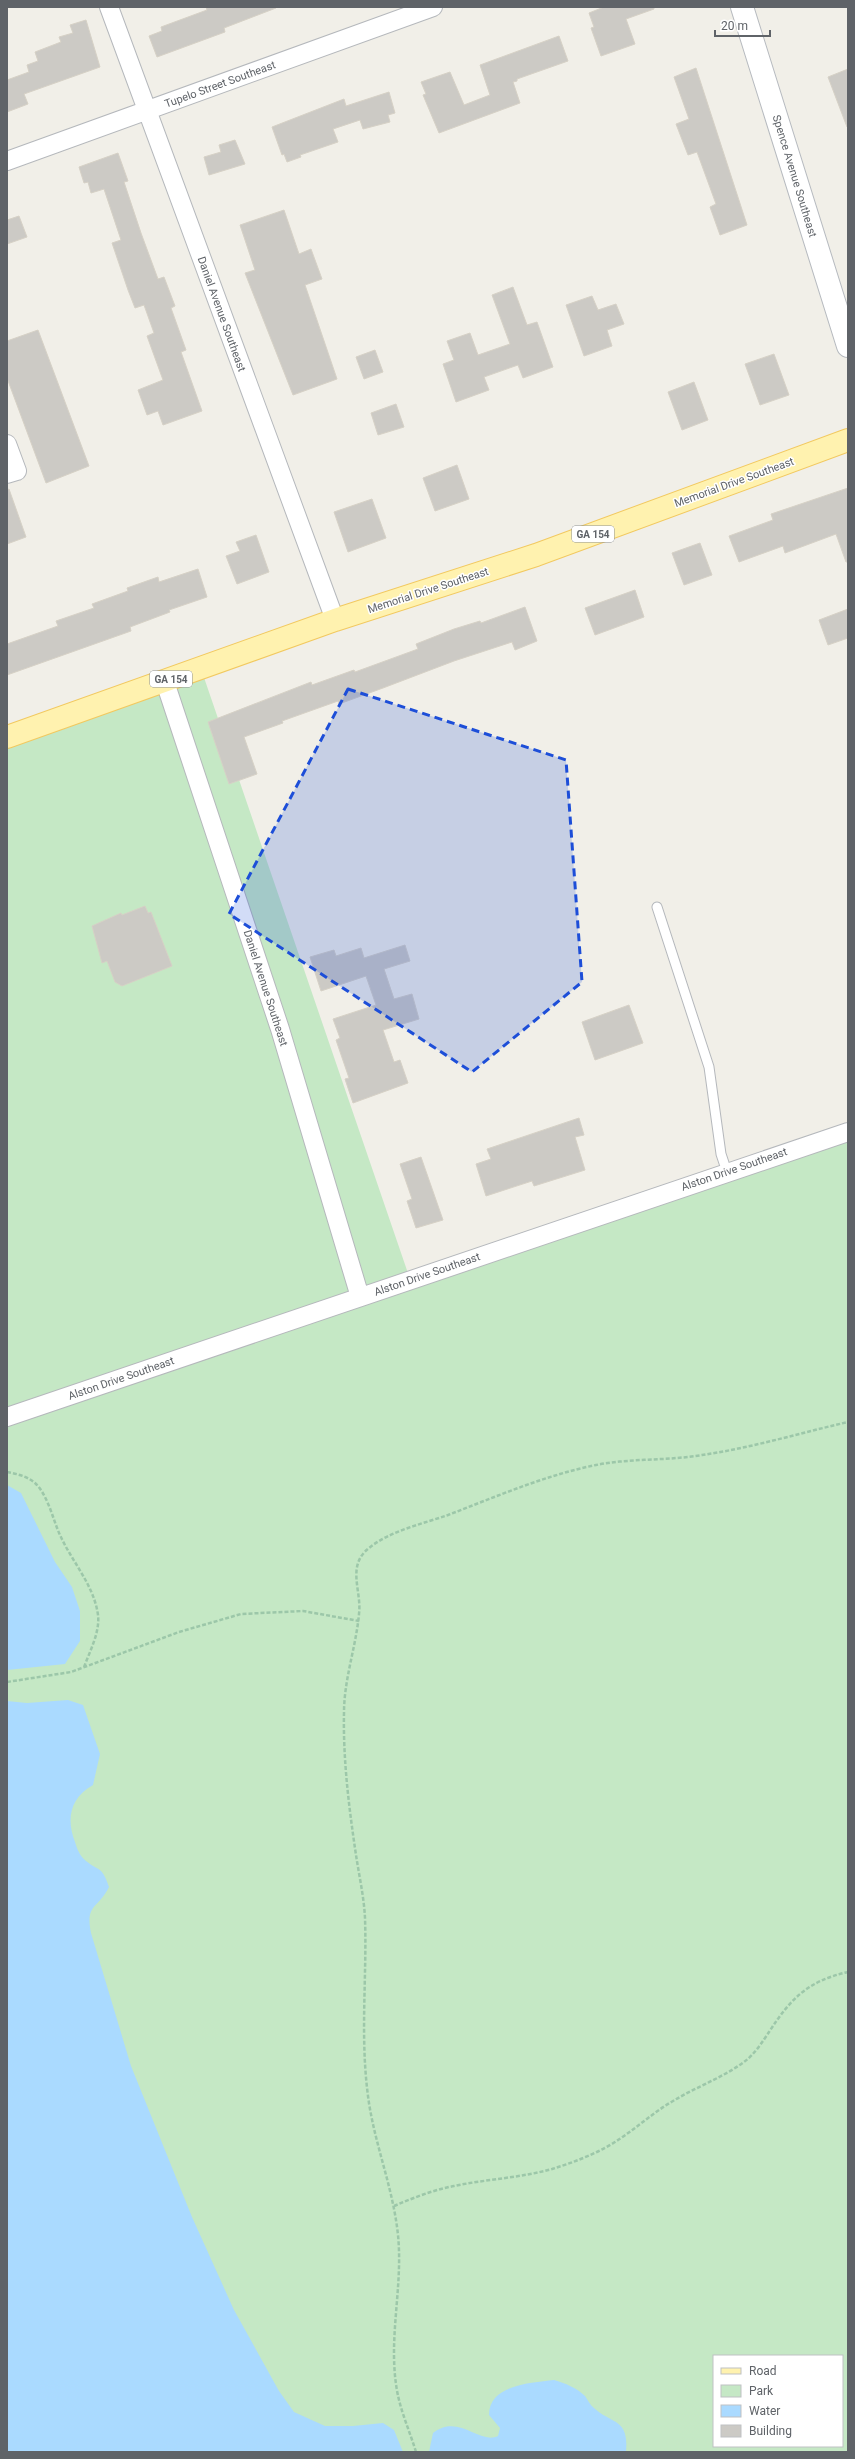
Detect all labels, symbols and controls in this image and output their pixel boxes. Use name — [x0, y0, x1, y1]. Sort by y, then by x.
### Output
scale bar — [715, 12, 770, 38]
text: 20 m — [721, 19, 748, 33]
street label: Tupelo Street Southeast — [163, 58, 278, 111]
street label: Spence Avenue Southeast — [770, 113, 819, 239]
street label: Daniel Avenue Southeast — [195, 255, 249, 374]
street label: Memorial Drive Southeast — [673, 455, 796, 510]
road number: GA 154 — [572, 526, 614, 542]
street label: Memorial Drive Southeast — [366, 565, 491, 616]
road number: GA 154 — [150, 671, 192, 687]
street label: Daniel Avenue Southeast — [241, 928, 291, 1048]
street label: Alston Drive Southeast — [679, 1145, 789, 1194]
street label: Alston Drive Southeast — [372, 1250, 482, 1299]
street label: Alston Drive Southeast — [66, 1354, 176, 1403]
legend — [713, 2355, 843, 2447]
text: Road — [749, 2364, 777, 2378]
text: Park — [749, 2384, 774, 2398]
text: Water — [749, 2404, 780, 2418]
text: Building — [749, 2424, 792, 2438]

